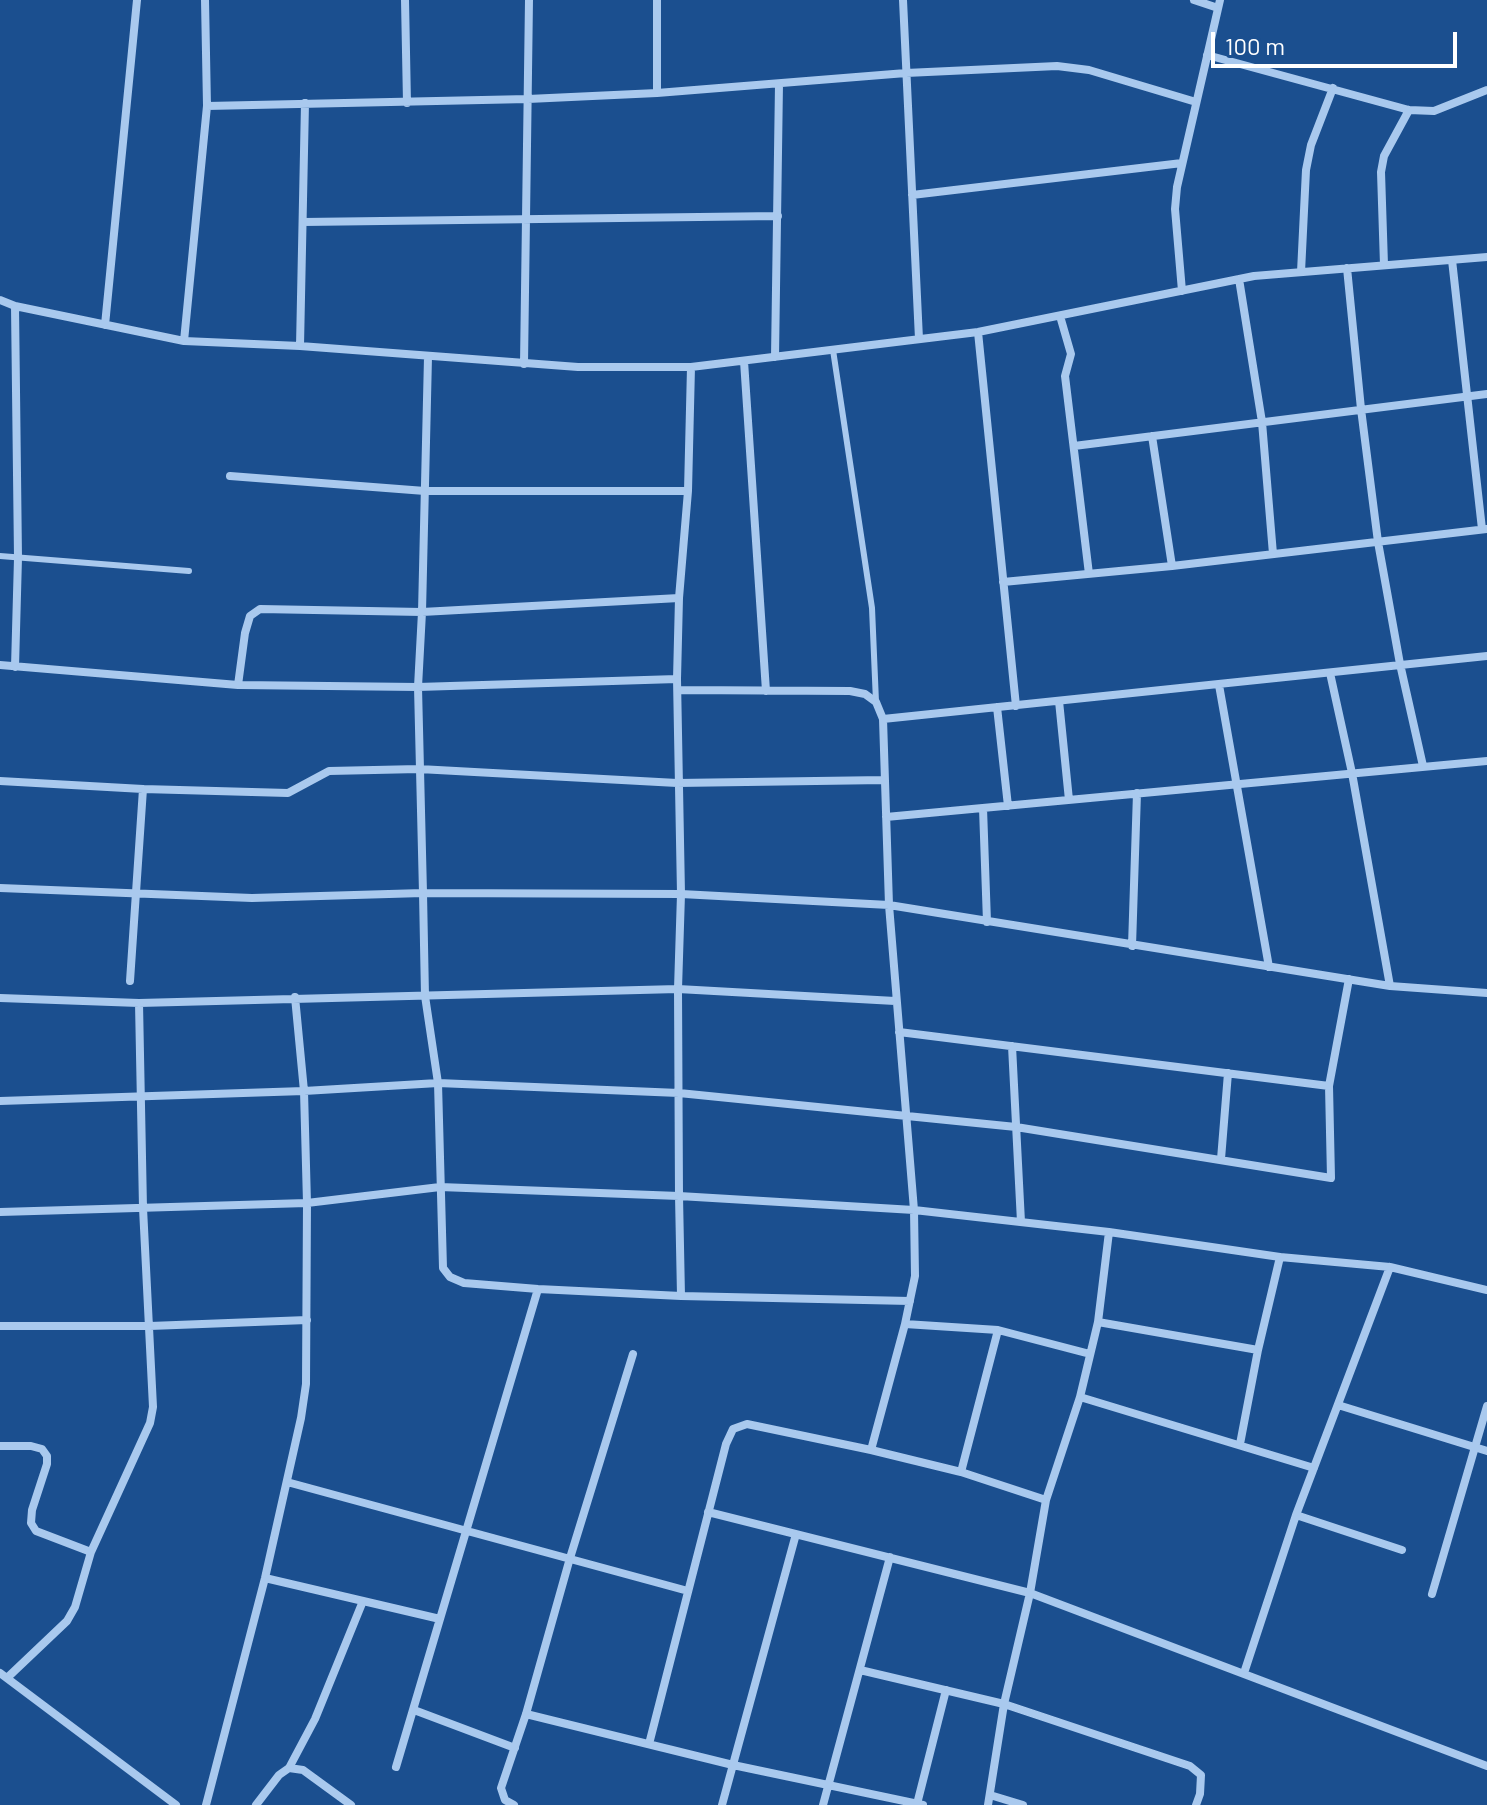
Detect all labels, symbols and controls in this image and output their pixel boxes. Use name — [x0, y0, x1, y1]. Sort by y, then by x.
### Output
scale bar — [1215, 16, 1461, 66]
text: 100 m — [1225, 31, 1285, 60]

